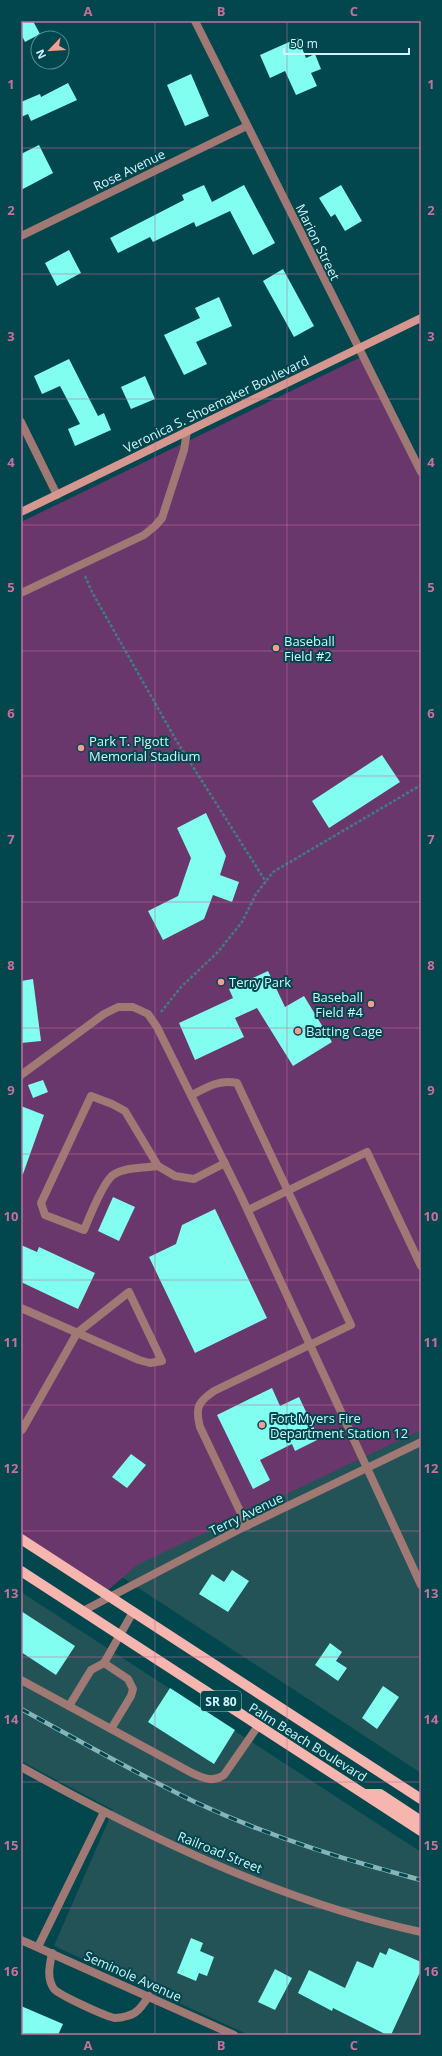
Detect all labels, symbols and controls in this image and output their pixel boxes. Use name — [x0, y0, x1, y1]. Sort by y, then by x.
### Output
text: A — [84, 2, 93, 20]
text: B — [217, 2, 226, 20]
text: C — [350, 2, 358, 20]
north arrow — [30, 30, 70, 70]
scale bar — [284, 30, 409, 56]
text: 50 m — [290, 35, 318, 52]
text: N — [32, 47, 49, 62]
text: 1 — [7, 75, 15, 93]
text: 1 — [427, 75, 435, 93]
street label: Rose Avenue — [90, 145, 168, 195]
text: 2 — [7, 201, 15, 219]
street label: Marion Street — [292, 201, 344, 284]
text: 2 — [427, 201, 435, 219]
text: 3 — [7, 327, 15, 345]
text: 3 — [427, 327, 435, 345]
street label: Veronica S. Shoemaker Boulevard — [120, 351, 312, 457]
text: 4 — [7, 453, 15, 471]
text: 4 — [427, 453, 435, 471]
text: 5 — [7, 578, 15, 596]
text: 5 — [427, 578, 435, 596]
place label: Baseball Field #2 — [284, 632, 335, 665]
marker: Baseball Field #2 — [271, 643, 281, 653]
text: 6 — [7, 704, 15, 722]
text: 6 — [427, 704, 435, 722]
place label: Park T. Pigott Memorial Stadium — [89, 732, 201, 765]
marker: Park T. Pigott Memorial Stadium — [76, 743, 86, 753]
text: 7 — [7, 830, 15, 848]
text: 7 — [427, 830, 435, 848]
text: 8 — [7, 956, 15, 974]
text: 8 — [427, 956, 435, 974]
place label: Terry Park — [229, 973, 291, 991]
marker: Terry Park — [216, 977, 226, 987]
place label: Baseball Field #4 — [312, 988, 364, 1021]
marker: Baseball Field #4 — [366, 999, 376, 1009]
place label: Batting Cage — [306, 1022, 382, 1040]
marker: Batting Cage — [293, 1026, 303, 1036]
text: 9 — [7, 1081, 15, 1099]
text: 9 — [427, 1081, 435, 1099]
text: 10 — [4, 1207, 18, 1225]
text: 10 — [424, 1207, 438, 1225]
text: 11 — [4, 1333, 18, 1351]
text: 11 — [424, 1333, 438, 1351]
place label: Fort Myers Fire Department Station 12 — [270, 1409, 408, 1442]
marker: Fort Myers Fire Department Station 12 — [257, 1420, 267, 1430]
text: 12 — [4, 1459, 19, 1477]
text: 12 — [424, 1459, 439, 1477]
street label: Terry Avenue — [206, 1488, 286, 1540]
text: 13 — [4, 1584, 18, 1602]
text: 13 — [424, 1584, 438, 1602]
road number: SR 80 — [201, 1691, 241, 1711]
street label: Palm Beach Boulevard — [246, 1698, 370, 1786]
text: 14 — [4, 1710, 19, 1728]
text: 14 — [424, 1710, 439, 1728]
street label: Railroad Street — [175, 1827, 265, 1877]
text: 15 — [4, 1836, 18, 1854]
text: 15 — [424, 1836, 438, 1854]
street label: Seminole Avenue — [81, 1946, 185, 2006]
text: 16 — [4, 1962, 19, 1980]
text: 16 — [424, 1962, 439, 1980]
text: A — [84, 2036, 93, 2054]
text: B — [217, 2036, 226, 2054]
text: C — [350, 2036, 358, 2054]

